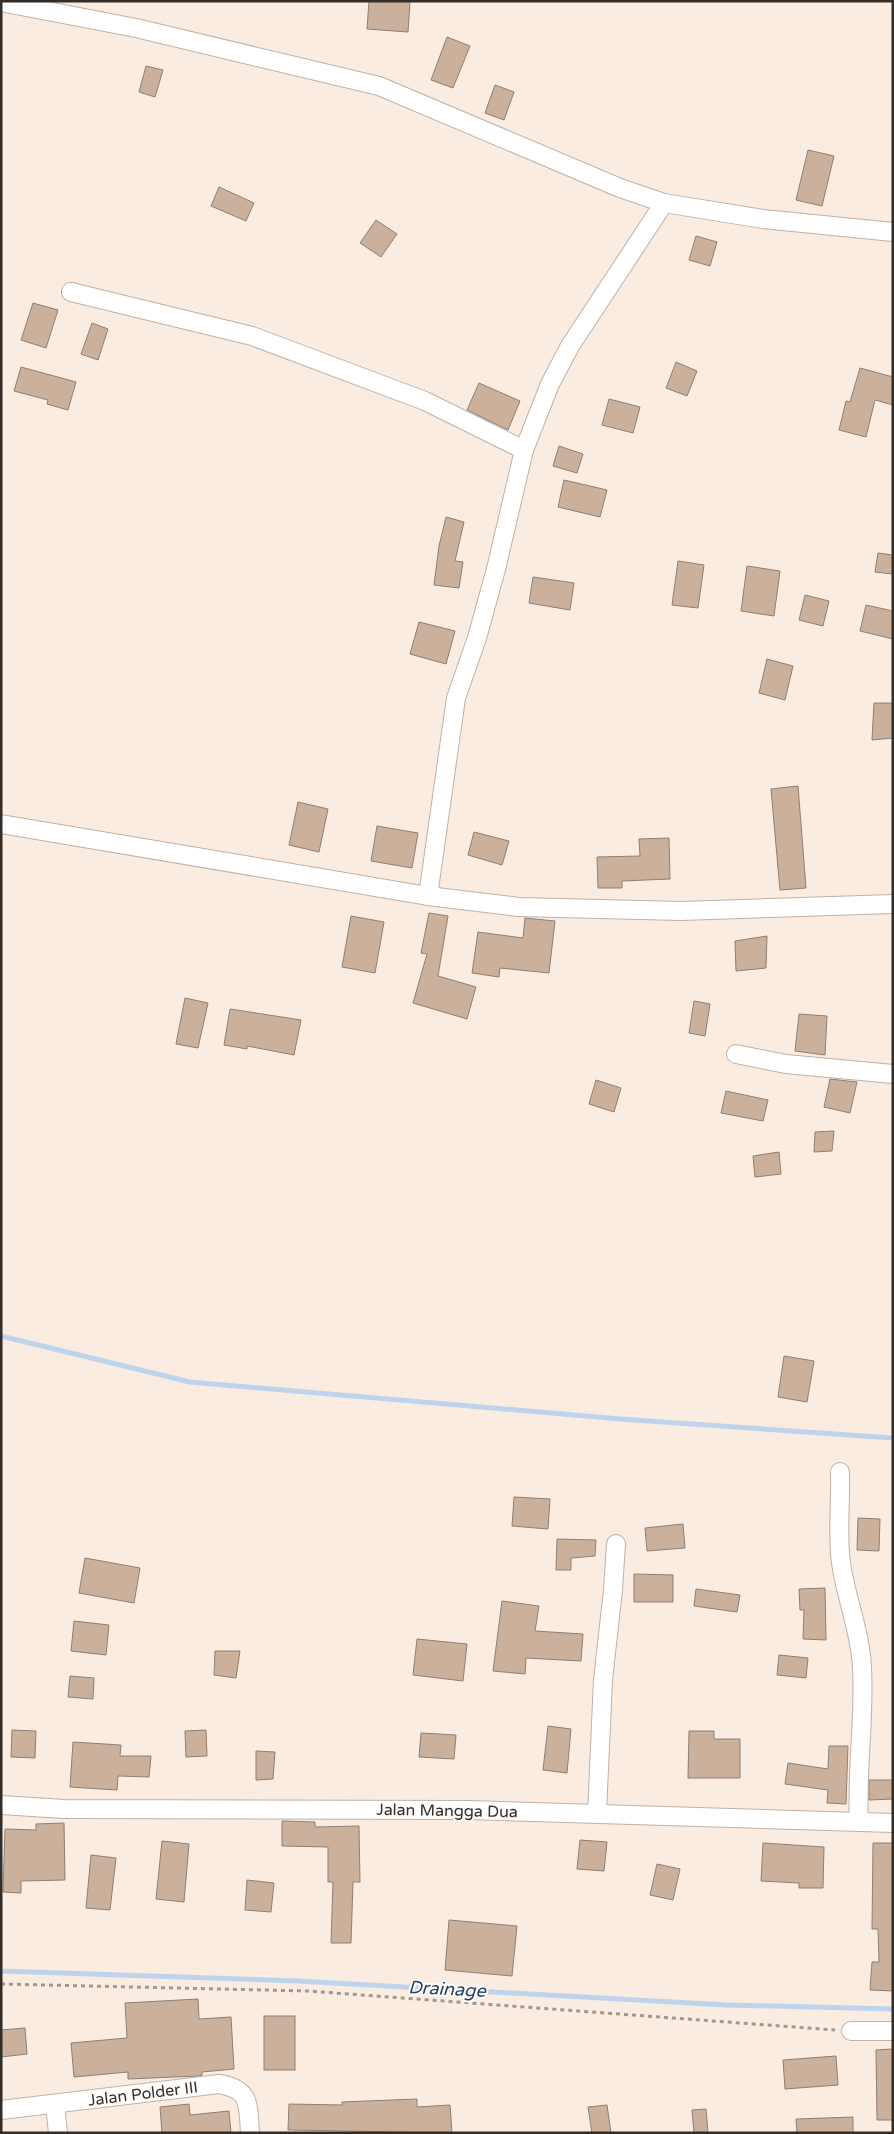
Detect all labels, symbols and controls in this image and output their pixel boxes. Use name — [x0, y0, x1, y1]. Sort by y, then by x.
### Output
street label: Jalan Mangga Dua — [376, 1800, 518, 1822]
water label: Drainage — [408, 1976, 487, 2002]
street label: Jalan Polder III — [87, 2077, 199, 2111]

